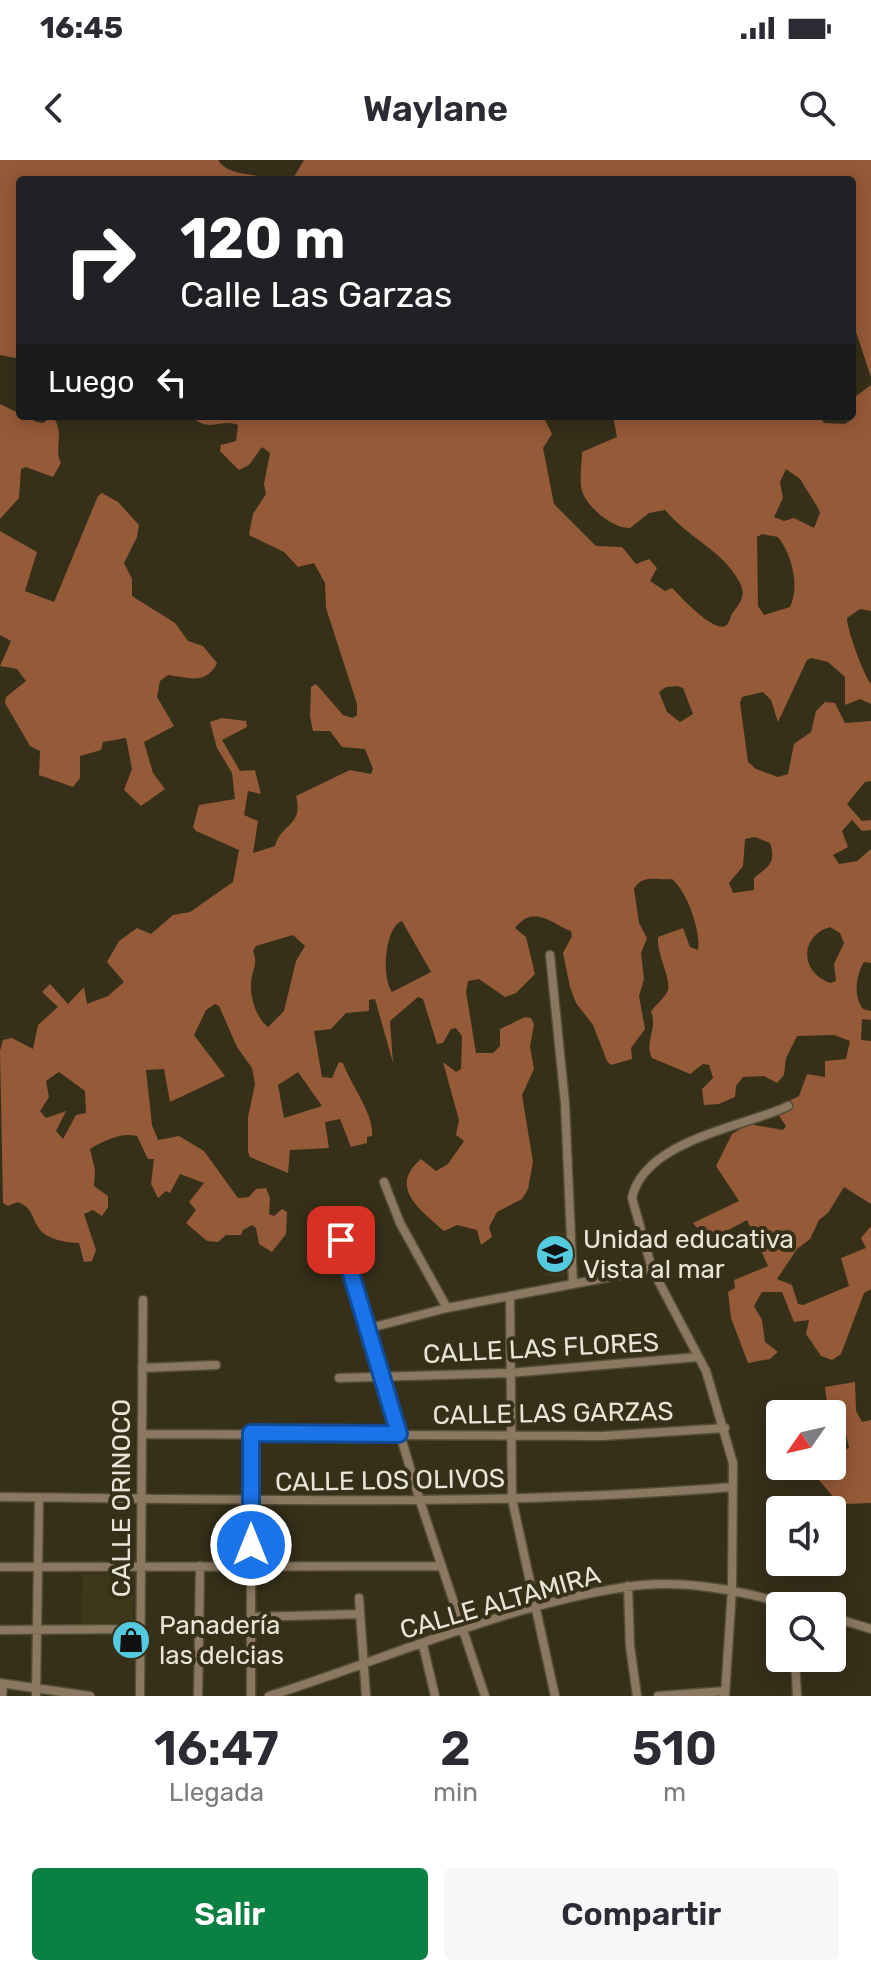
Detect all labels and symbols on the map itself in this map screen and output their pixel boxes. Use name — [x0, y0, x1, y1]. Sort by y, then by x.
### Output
pin — [307, 1206, 375, 1274]
place label: Unidad educativa Vista al mar — [583, 1224, 794, 1285]
school or university icon: Unidad educativa Vista al mar — [534, 1233, 576, 1275]
street label: CALLE LAS FLORES — [422, 1327, 660, 1370]
street label: CALLE LAS GARZAS — [432, 1396, 674, 1431]
street label: CALLE ORINOCO — [106, 1399, 137, 1597]
north arrow — [766, 1400, 846, 1480]
street label: CALLE LOS OLIVOS — [275, 1463, 505, 1498]
position arrow — [209, 1503, 293, 1587]
street label: CALLE ALTAMIRA — [396, 1559, 604, 1646]
place label: Panadería las delcias — [159, 1610, 284, 1671]
shop icon: Panadería las delcias — [110, 1619, 152, 1661]

